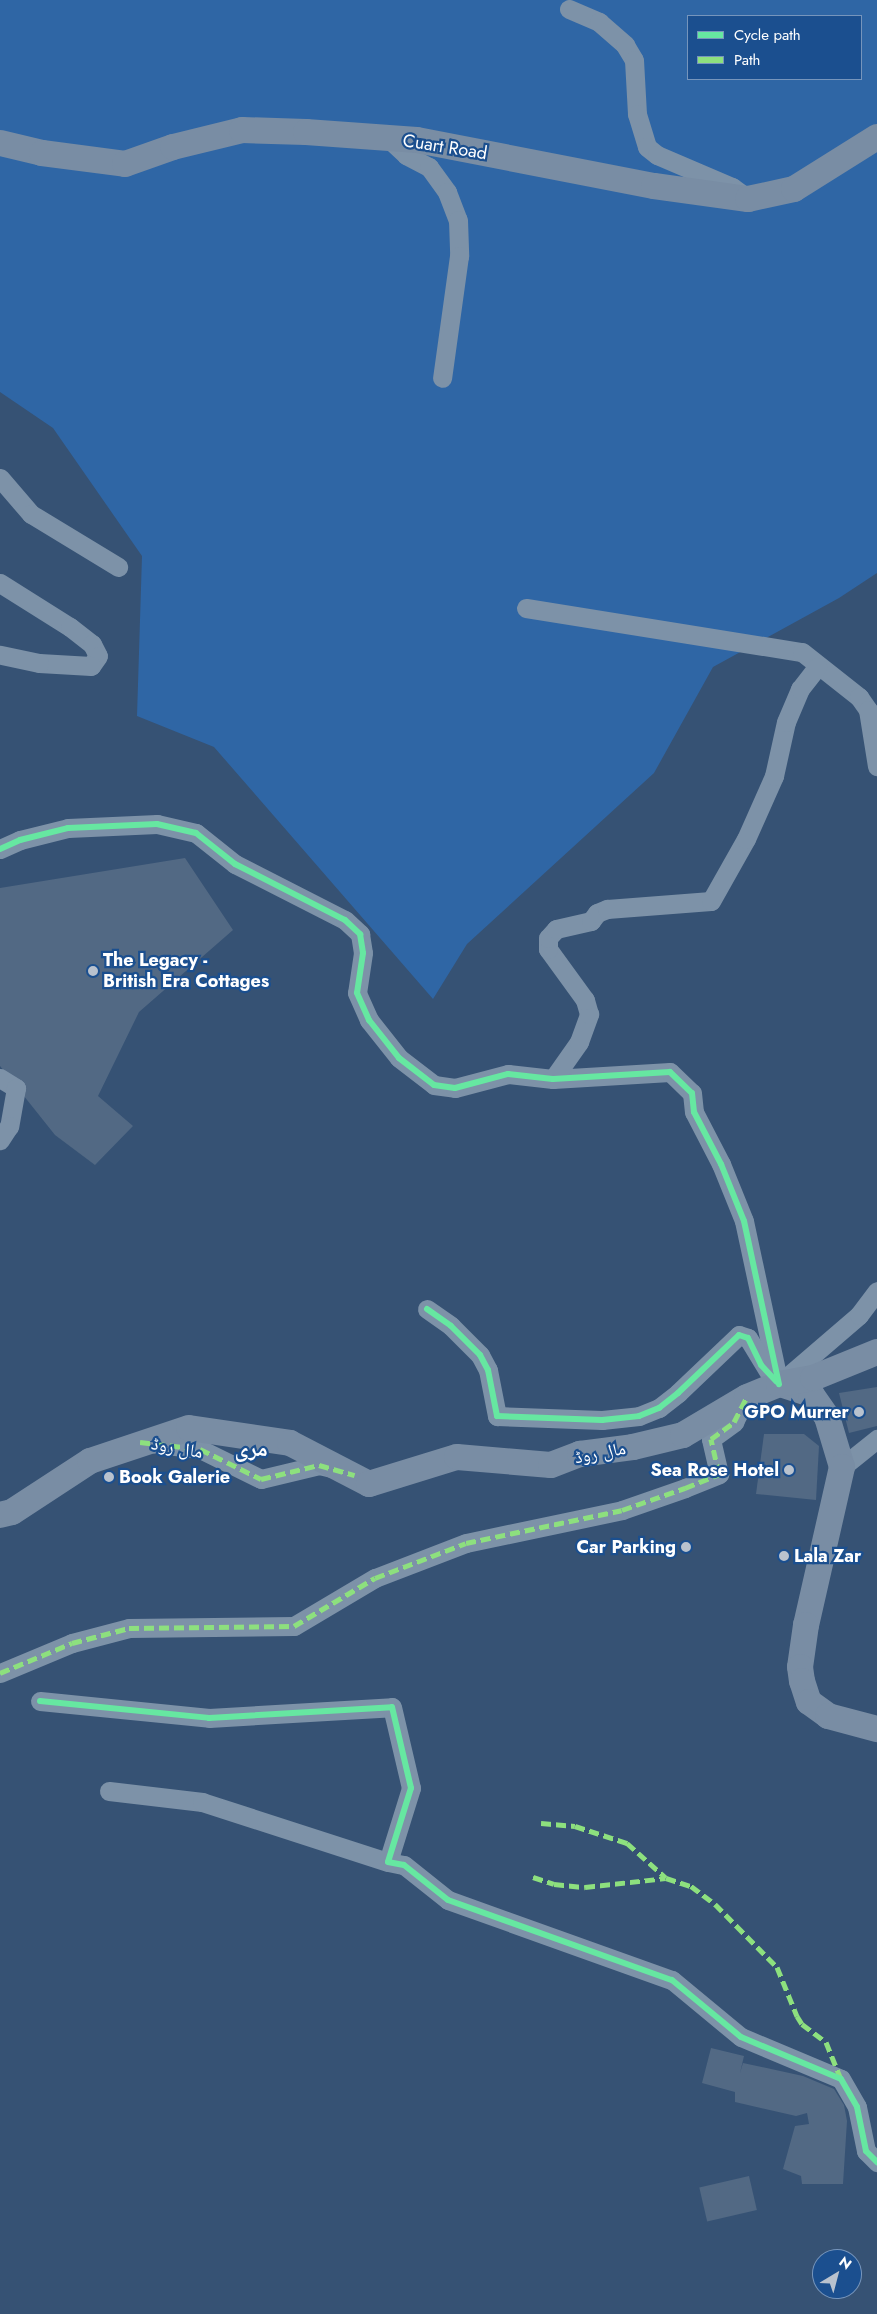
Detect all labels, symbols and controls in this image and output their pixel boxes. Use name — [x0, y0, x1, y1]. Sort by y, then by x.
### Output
legend — [687, 15, 862, 80]
text: Cycle path — [734, 24, 801, 46]
text: Path — [734, 49, 760, 71]
street label: Cuart Road — [401, 130, 489, 164]
place label: The Legacy - British Era Cottages — [103, 950, 269, 992]
marker: The Legacy - British Era Cottages — [87, 965, 99, 977]
place label: GPO Murrer — [744, 1401, 849, 1423]
marker: GPO Murrer — [853, 1406, 865, 1418]
street label: مال روڈ — [150, 1433, 204, 1463]
district label: مری — [234, 1436, 268, 1462]
street label: مال روڈ — [573, 1437, 627, 1469]
place label: Sea Rose Hotel — [650, 1459, 779, 1481]
marker: Sea Rose Hotel — [783, 1464, 795, 1476]
place label: Book Galerie — [119, 1466, 230, 1488]
marker: Book Galerie — [103, 1471, 115, 1483]
place label: Car Parking — [576, 1536, 676, 1558]
marker: Car Parking — [680, 1541, 692, 1553]
place label: Lala Zar — [794, 1545, 861, 1567]
marker: Lala Zar — [778, 1550, 790, 1562]
north arrow — [812, 2249, 862, 2299]
text: N — [835, 2251, 856, 2274]

